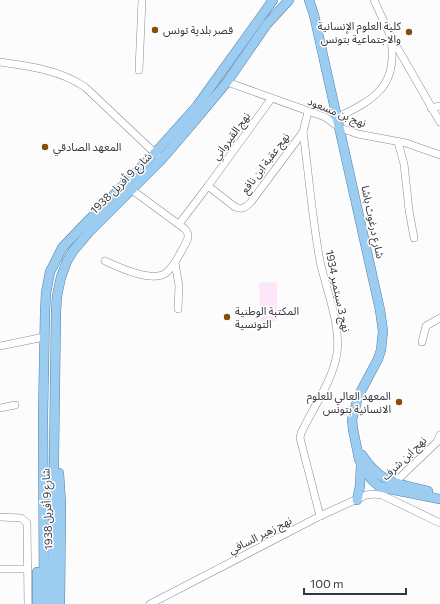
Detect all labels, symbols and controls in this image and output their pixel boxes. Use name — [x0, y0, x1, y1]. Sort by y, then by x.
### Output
place label: كلية العلوم الإنسانية والاجتماعية بتونس — [318, 19, 401, 46]
place label: قصر بلدية تونس — [163, 23, 233, 37]
marker: قصر بلدية تونس — [150, 25, 160, 35]
marker: كلية العلوم الإنسانية والاجتماعية بتونس — [404, 27, 414, 37]
street label: نهج بن مسعود — [305, 94, 368, 131]
street label: نهج القيرواني — [209, 109, 255, 164]
street label: نهج عقبة ابن نافع — [238, 130, 293, 197]
place label: المعهد الصادقي — [53, 140, 121, 157]
marker: المعهد الصادقي — [40, 142, 50, 152]
street label: شارع 9 أفريل 1938 — [87, 149, 156, 218]
street label: شارع درغوث باشا — [357, 184, 388, 260]
street label: نهج 3 سبتمبر 1934 — [321, 249, 354, 334]
place label: المكتبة الوطنية التونسية — [235, 304, 299, 331]
marker: المكتبة الوطنية التونسية — [222, 312, 232, 322]
place label: المعهد العالي للعلوم الانسانية بتونس — [307, 389, 391, 416]
marker: المعهد العالي للعلوم الانسانية بتونس — [394, 397, 404, 407]
street label: نهج ابن شرف — [379, 433, 430, 484]
street label: شارع 9 أفريل 1938 — [39, 468, 56, 550]
street label: نهج زهير السافي — [226, 513, 295, 559]
scale bar — [304, 570, 406, 596]
text: 100 m — [310, 576, 344, 590]

